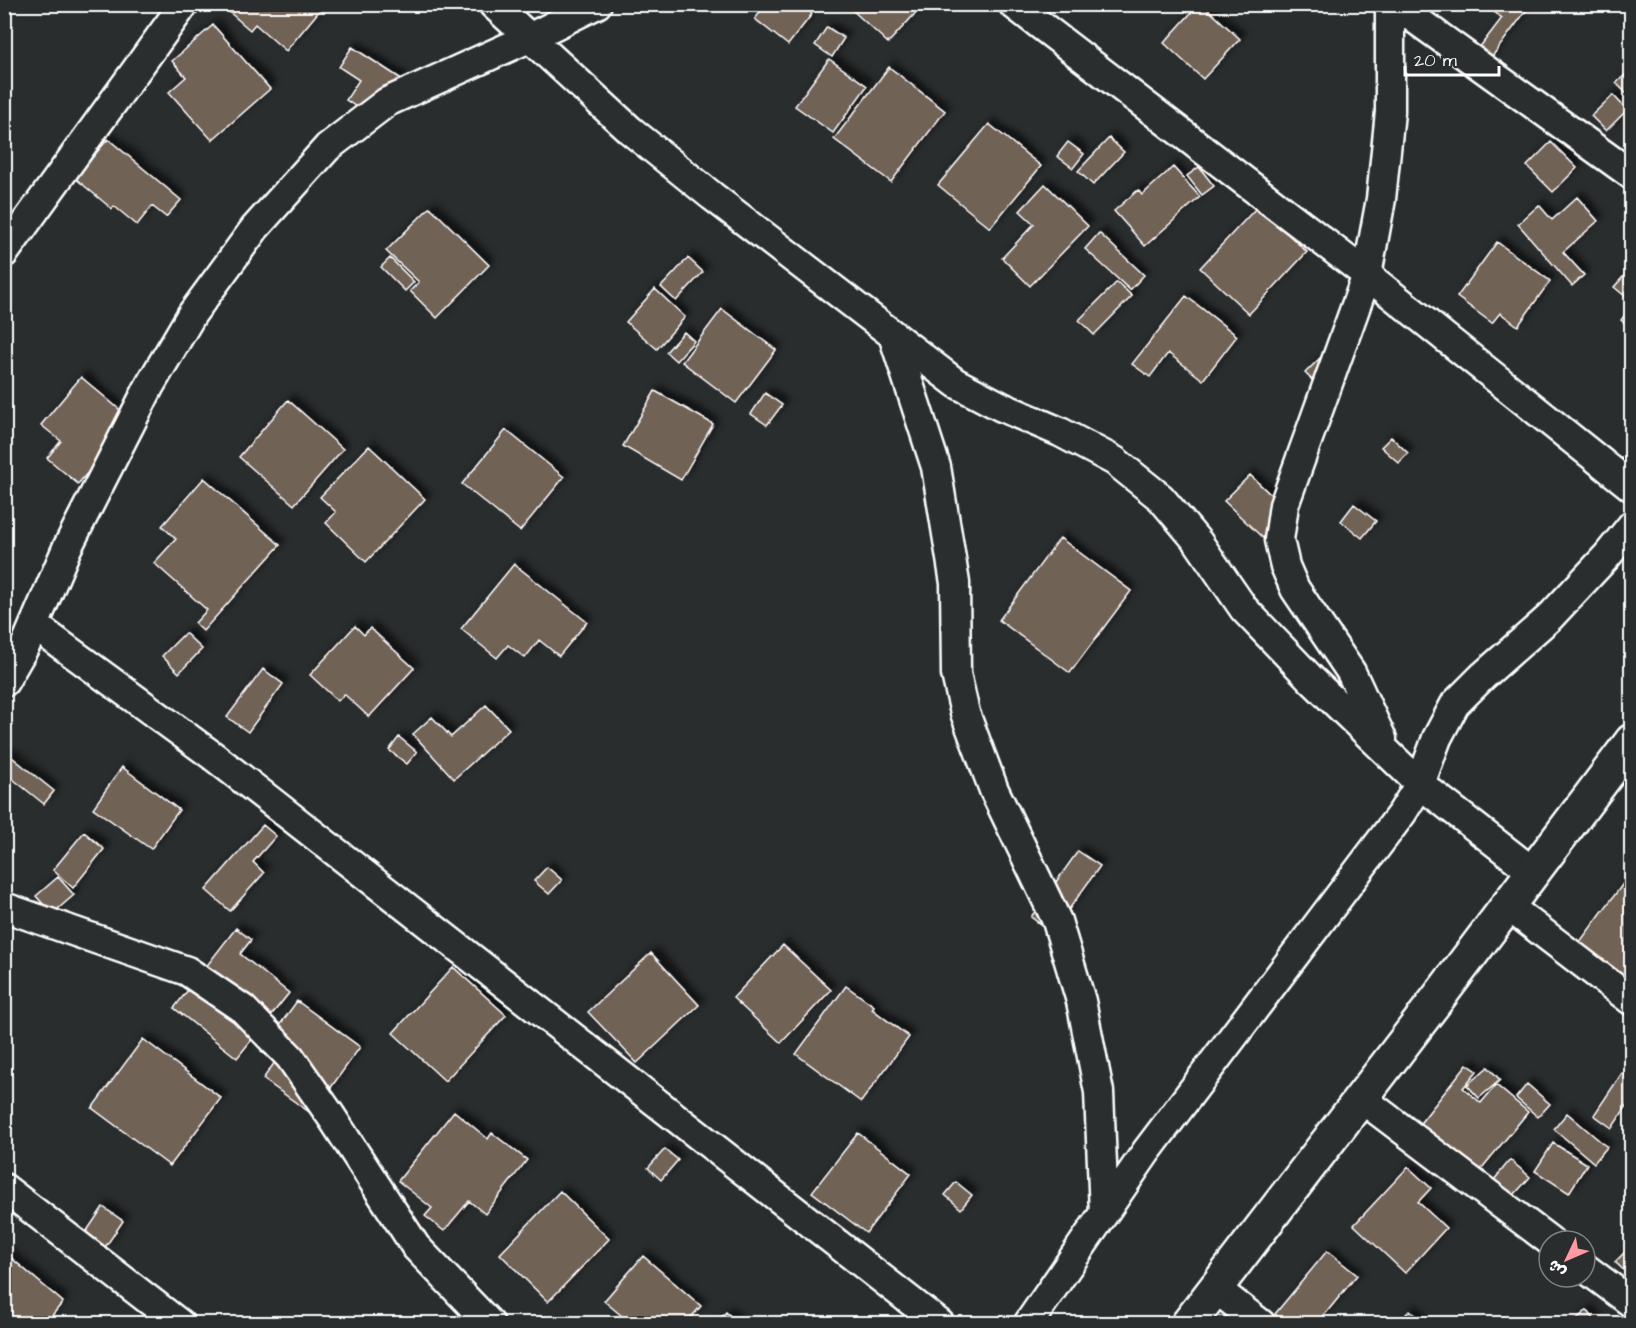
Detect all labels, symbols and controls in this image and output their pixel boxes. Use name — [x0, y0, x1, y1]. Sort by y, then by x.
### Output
scale bar — [1405, 39, 1500, 77]
text: 20 m — [1414, 48, 1457, 73]
north arrow — [1537, 1229, 1597, 1289]
text: ش — [1543, 1255, 1571, 1283]

